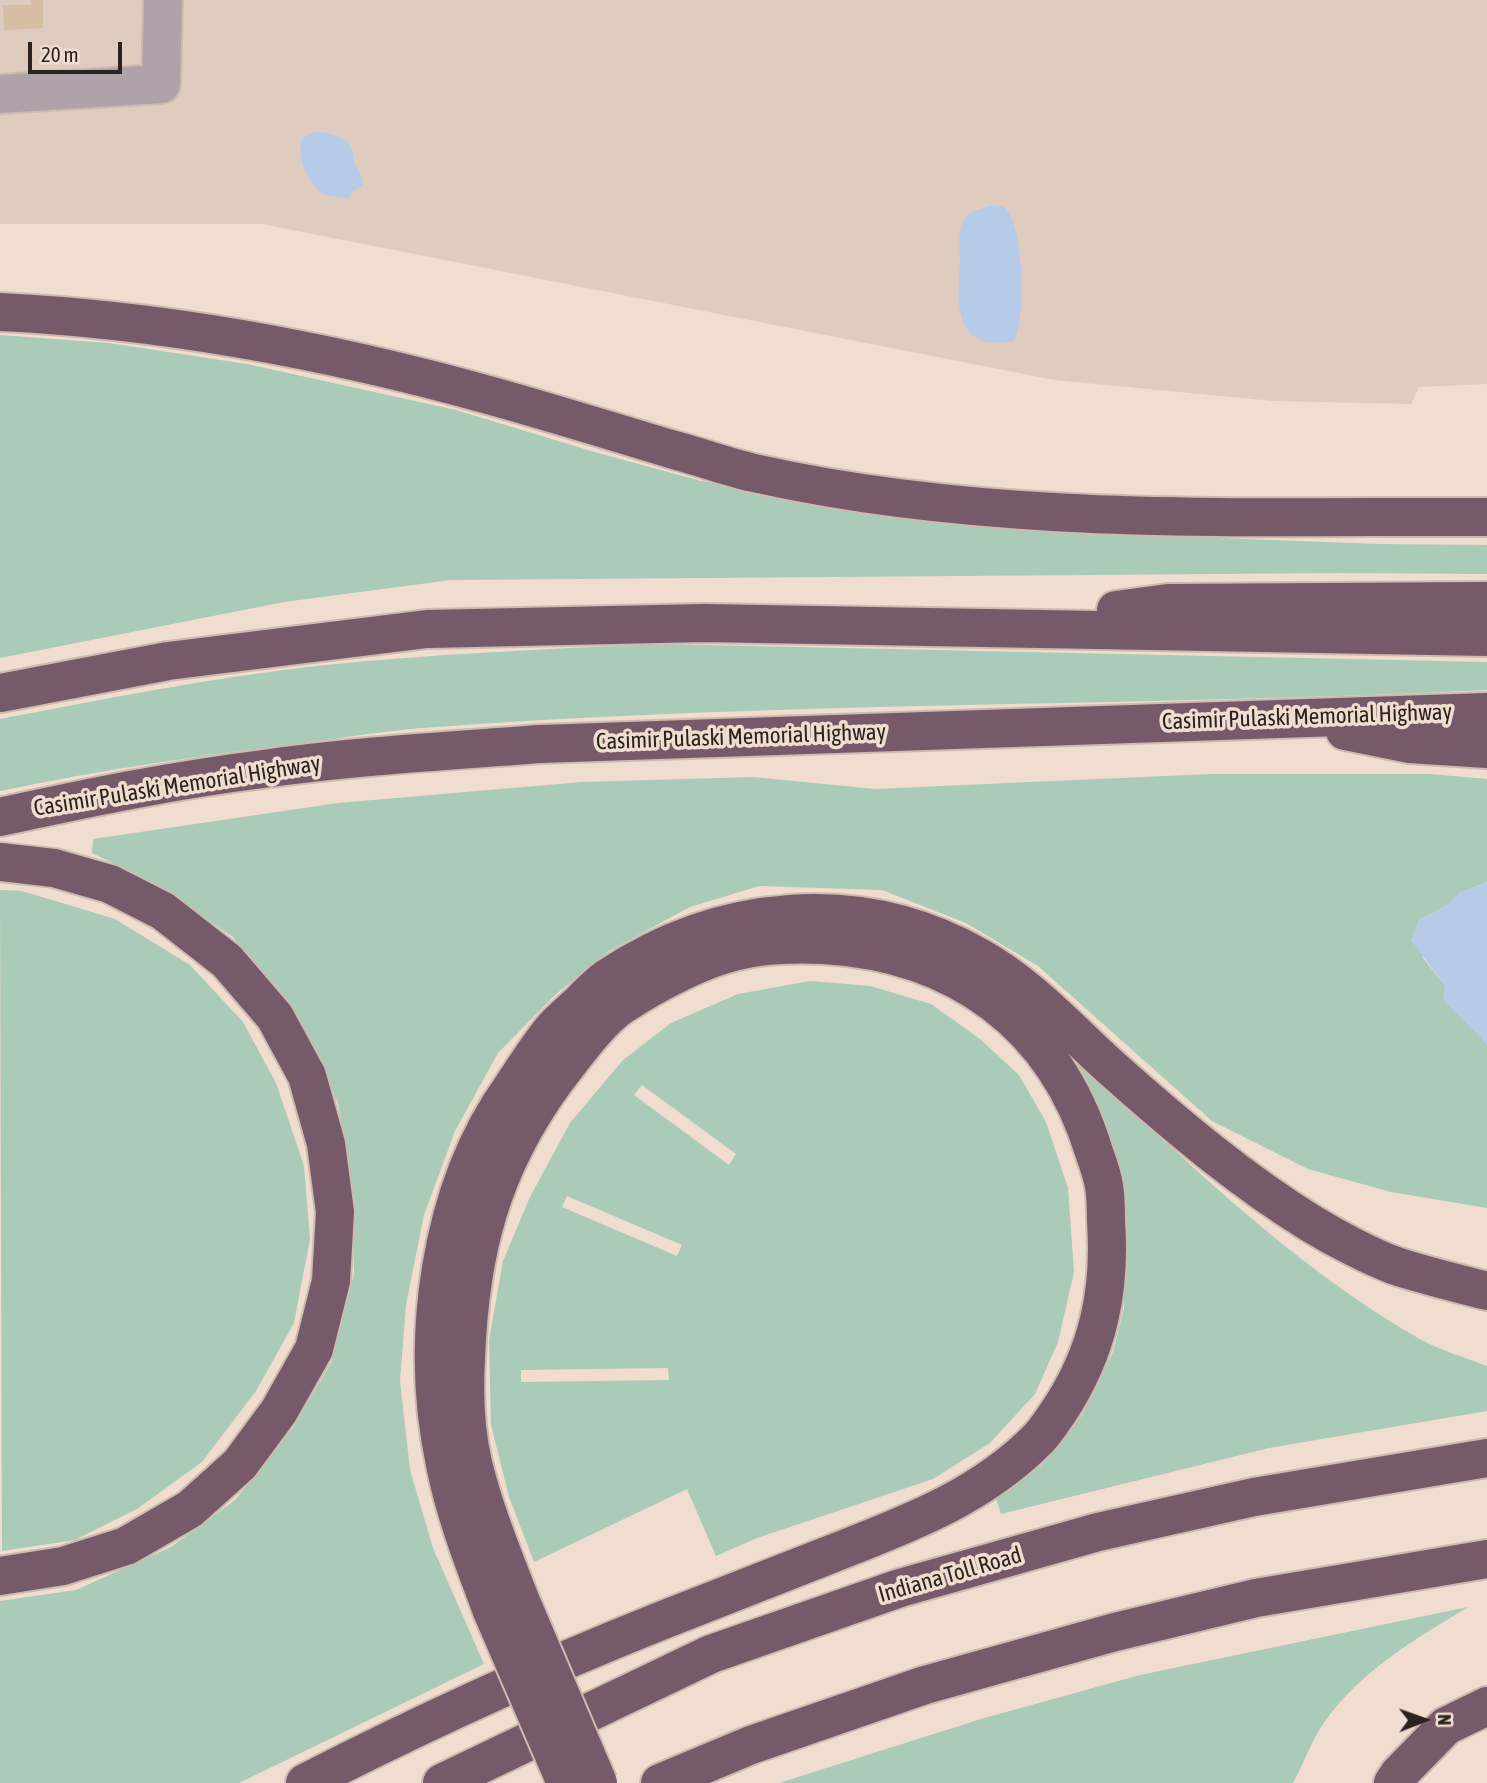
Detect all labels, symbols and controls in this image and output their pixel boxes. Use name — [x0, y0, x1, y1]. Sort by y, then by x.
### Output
scale bar — [32, 28, 126, 72]
text: 20 m — [41, 42, 79, 66]
street label: Casimir Pulaski Memorial Highway — [1162, 698, 1452, 736]
street label: Casimir Pulaski Memorial Highway — [596, 718, 886, 756]
street label: Casimir Pulaski Memorial Highway — [32, 750, 322, 822]
street label: Indiana Toll Road — [875, 1541, 1025, 1609]
north arrow — [1389, 1685, 1459, 1755]
text: N — [1434, 1714, 1456, 1725]

